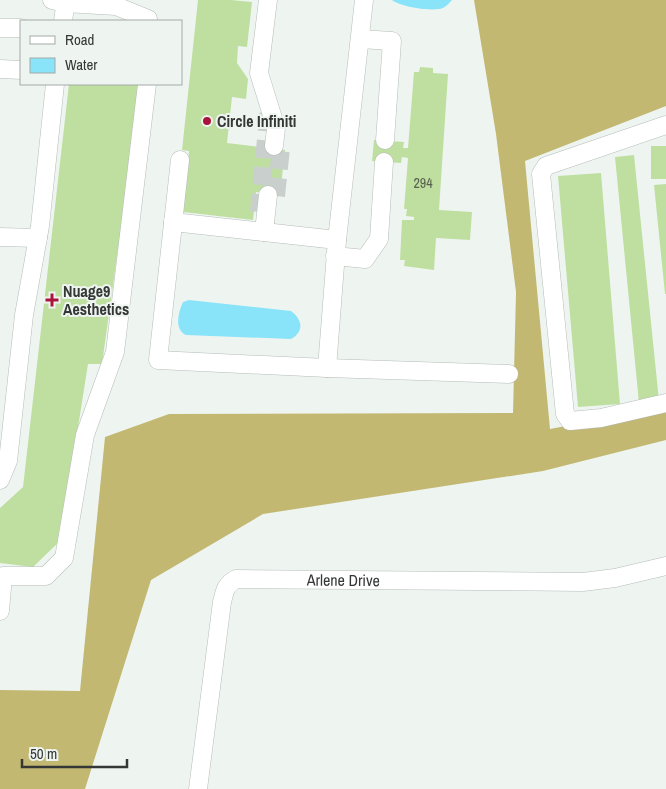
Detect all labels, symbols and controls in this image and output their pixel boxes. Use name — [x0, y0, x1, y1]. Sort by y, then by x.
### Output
legend — [20, 20, 182, 85]
text: Road — [65, 29, 94, 50]
text: Water — [65, 54, 97, 75]
place label: Circle Infiniti — [217, 110, 296, 132]
marker: Circle Infiniti — [201, 115, 213, 127]
house number: 294 — [413, 174, 433, 192]
place label: Nuage9 Aesthetics — [63, 280, 129, 320]
marker: Nuage9 Aesthetics — [45, 293, 59, 307]
street label: Arlene Drive — [306, 569, 380, 591]
scale bar — [22, 736, 128, 768]
text: 50 m — [30, 743, 57, 764]

